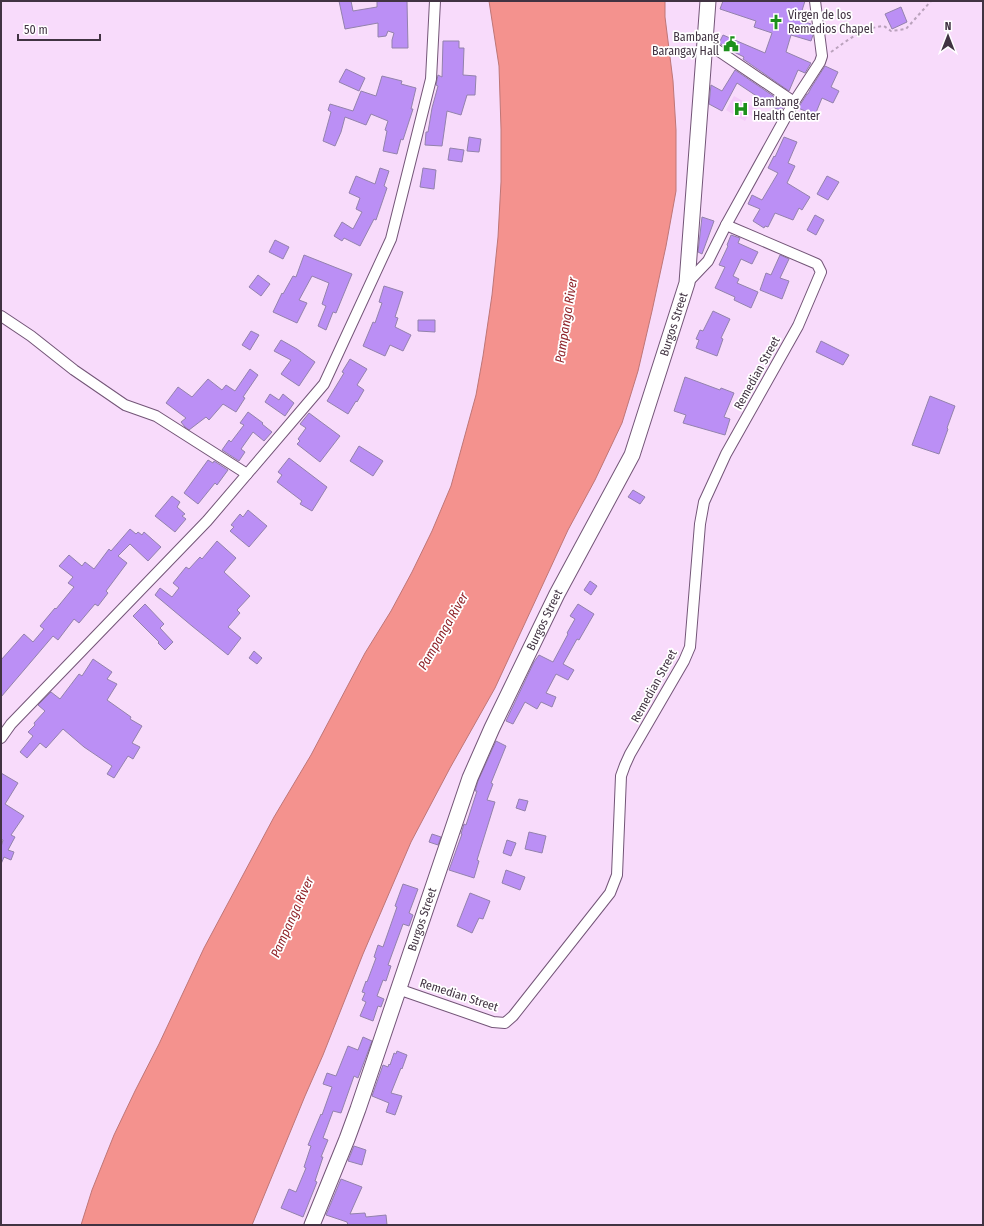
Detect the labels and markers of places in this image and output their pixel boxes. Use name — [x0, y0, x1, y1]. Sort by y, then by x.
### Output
place label: Virgen de los Remedios Chapel — [788, 8, 873, 36]
church icon: Virgen de los Remedios Chapel — [767, 13, 785, 31]
place label: Bambang Barangay Hall — [652, 30, 719, 58]
public building icon: Bambang Barangay Hall — [722, 35, 740, 53]
place label: Bambang Health Center — [753, 95, 821, 123]
hospital icon: Bambang Health Center — [732, 100, 750, 118]

